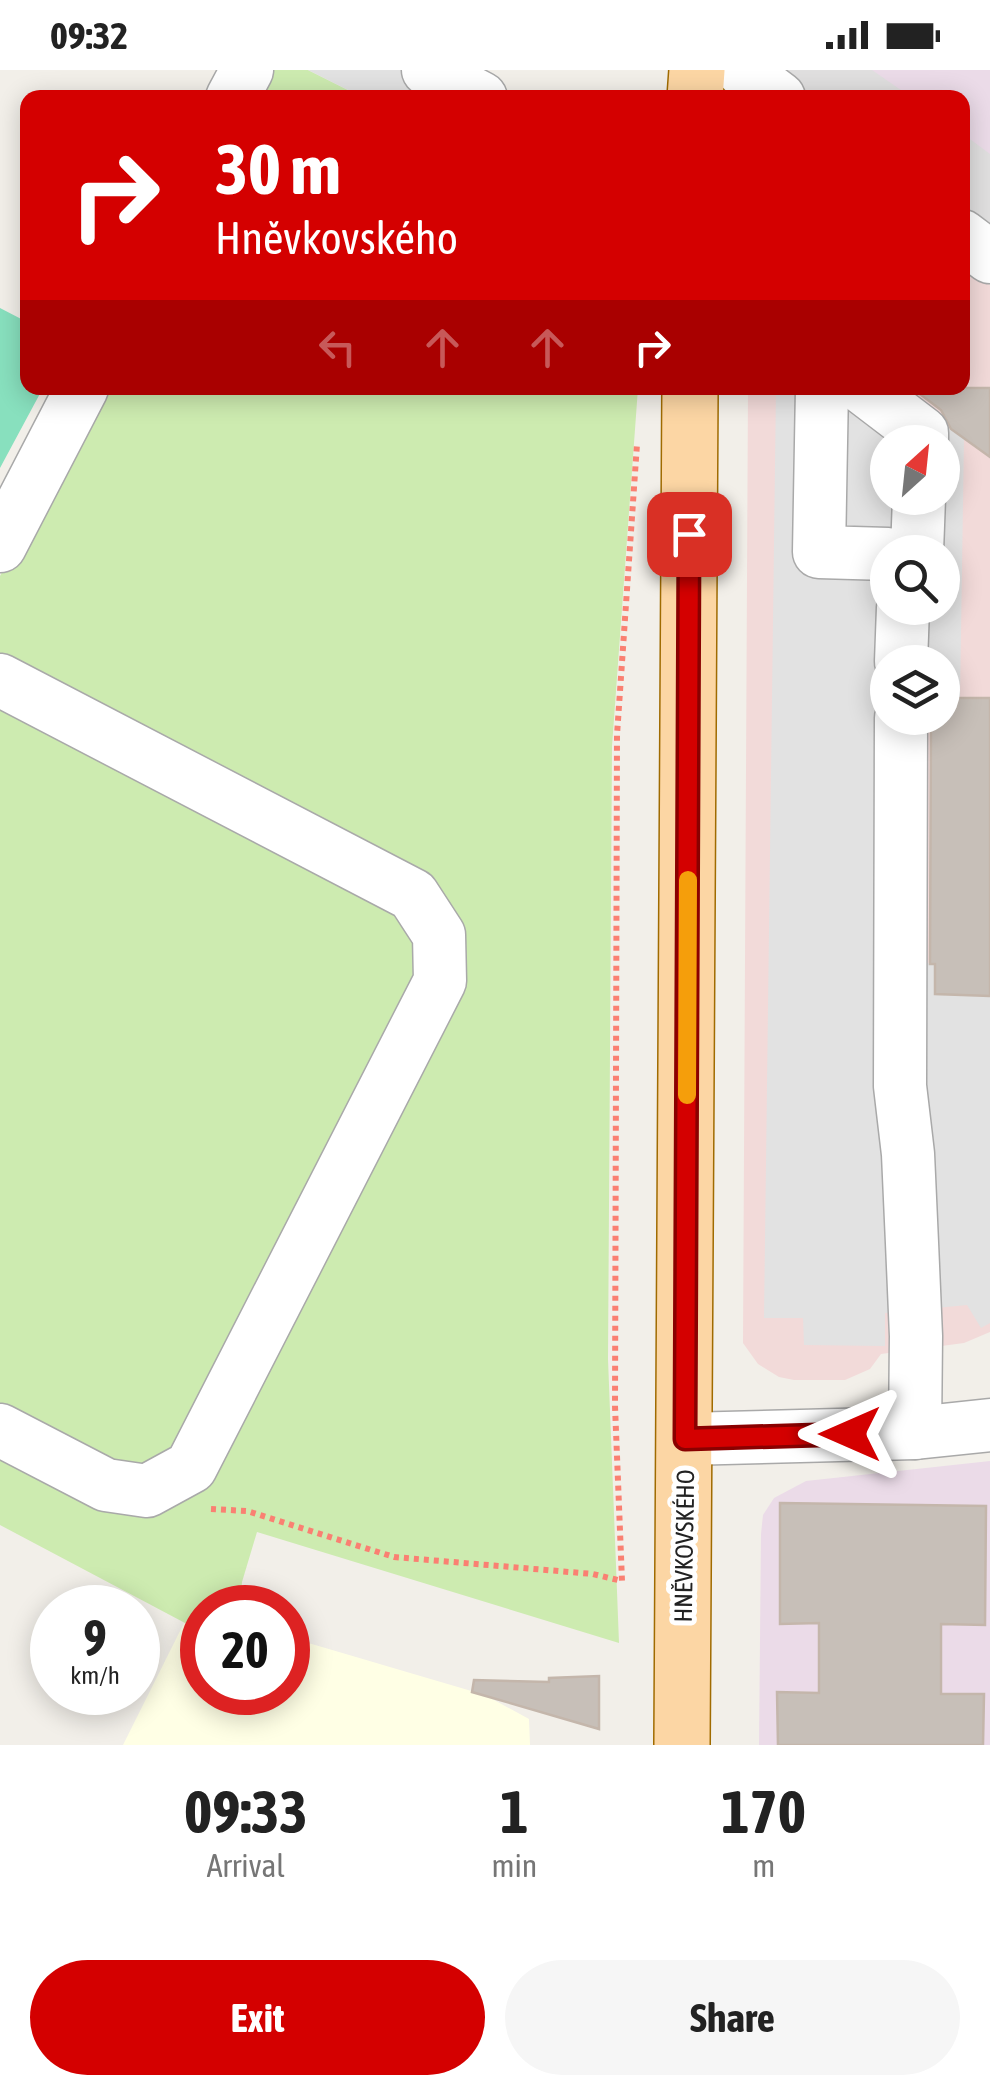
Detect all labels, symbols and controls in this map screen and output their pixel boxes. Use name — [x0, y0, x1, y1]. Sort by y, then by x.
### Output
text: 09:32 — [50, 14, 128, 57]
text: 30 m — [215, 129, 341, 209]
icon: right — [50, 130, 180, 260]
text: Hněvkovského — [215, 212, 458, 264]
icon: left — [310, 320, 365, 375]
icon: ahead — [415, 320, 470, 375]
icon: ahead — [520, 320, 575, 375]
icon: right — [625, 320, 680, 375]
north arrow — [870, 425, 960, 515]
map controls — [870, 425, 960, 735]
pin — [647, 492, 732, 577]
icon: arrive — [662, 507, 717, 562]
button: search — [870, 535, 960, 625]
button: layers — [870, 645, 960, 735]
position arrow — [798, 1382, 902, 1486]
street label: HNĚVKOVSKÉHO — [669, 1469, 699, 1623]
speed limit sign: 20 — [180, 1585, 310, 1715]
text: 9 — [83, 1609, 107, 1667]
text: km/h — [70, 1661, 120, 1689]
text: 09:33 — [184, 1777, 307, 1846]
text: 1 — [500, 1777, 529, 1846]
text: 170 — [721, 1777, 806, 1846]
text: Arrival — [207, 1847, 285, 1884]
text: min — [491, 1847, 537, 1884]
text: m — [752, 1847, 775, 1884]
button: Exit — [30, 1960, 485, 2075]
button: Share — [505, 1960, 960, 2075]

